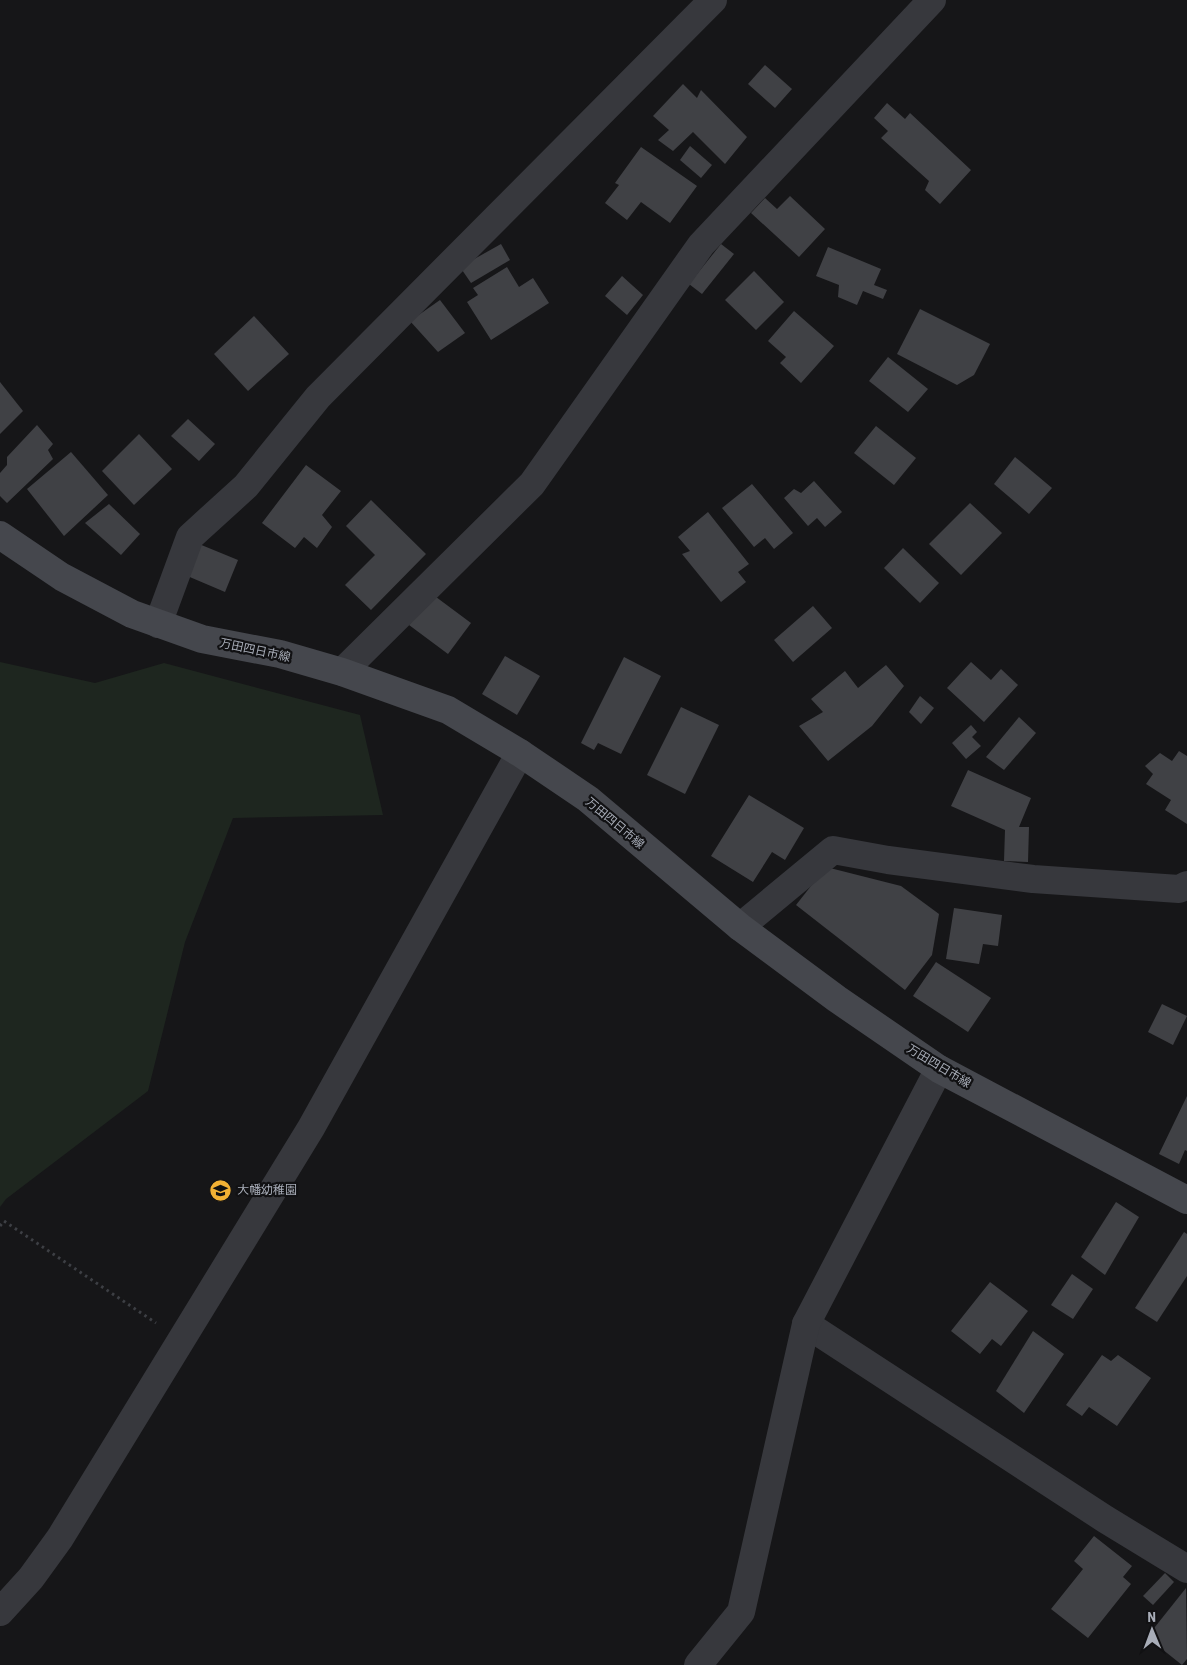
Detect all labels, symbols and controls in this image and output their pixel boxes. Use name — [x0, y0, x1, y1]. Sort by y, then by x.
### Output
street label: 万田四日市線 — [218, 636, 292, 664]
street label: 万田四日市線 — [583, 794, 647, 852]
street label: 万田四日市線 — [905, 1041, 973, 1091]
school or university icon: 大幡幼稚園 — [209, 1178, 233, 1202]
place label: 大幡幼稚園 — [237, 1183, 297, 1197]
north arrow — [1127, 1605, 1177, 1655]
text: N — [1147, 1609, 1156, 1625]

